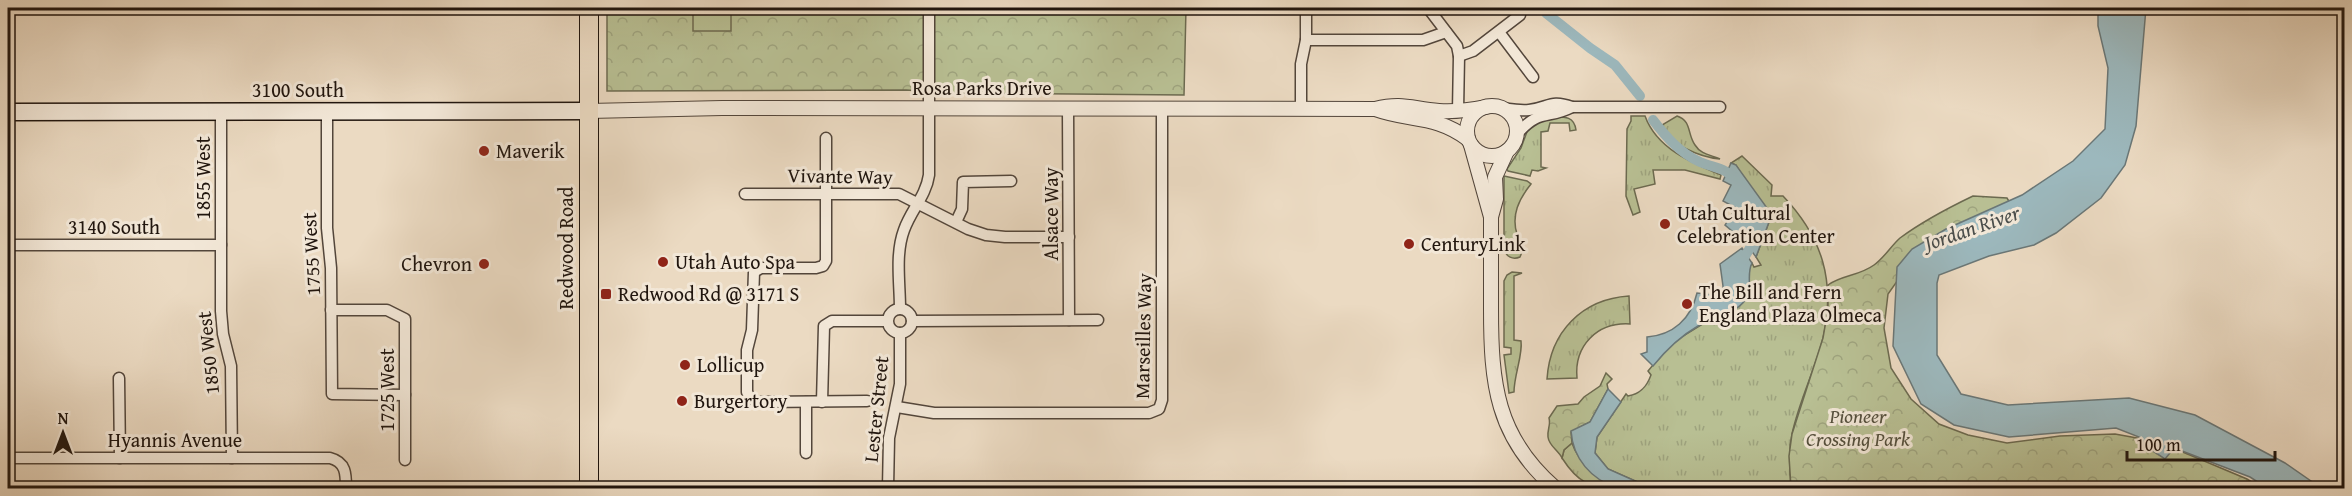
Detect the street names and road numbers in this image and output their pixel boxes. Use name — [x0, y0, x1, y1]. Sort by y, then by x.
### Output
street label: Rosa Parks Drive — [912, 73, 1052, 102]
street label: 3100 South — [252, 75, 344, 104]
street label: 1855 West — [188, 136, 217, 220]
street label: Vivante Way — [787, 160, 893, 191]
street label: Alsace Way — [1036, 167, 1065, 261]
street label: Redwood Road — [551, 186, 580, 309]
street label: 3140 South — [68, 212, 160, 241]
street label: 1755 West — [294, 212, 327, 296]
street label: Marseilles Way — [1127, 273, 1158, 399]
street label: 1850 West — [189, 310, 226, 396]
street label: 1725 West — [372, 348, 401, 432]
street label: Lester Street — [856, 354, 896, 464]
street label: Hyannis Avenue — [108, 425, 242, 454]

